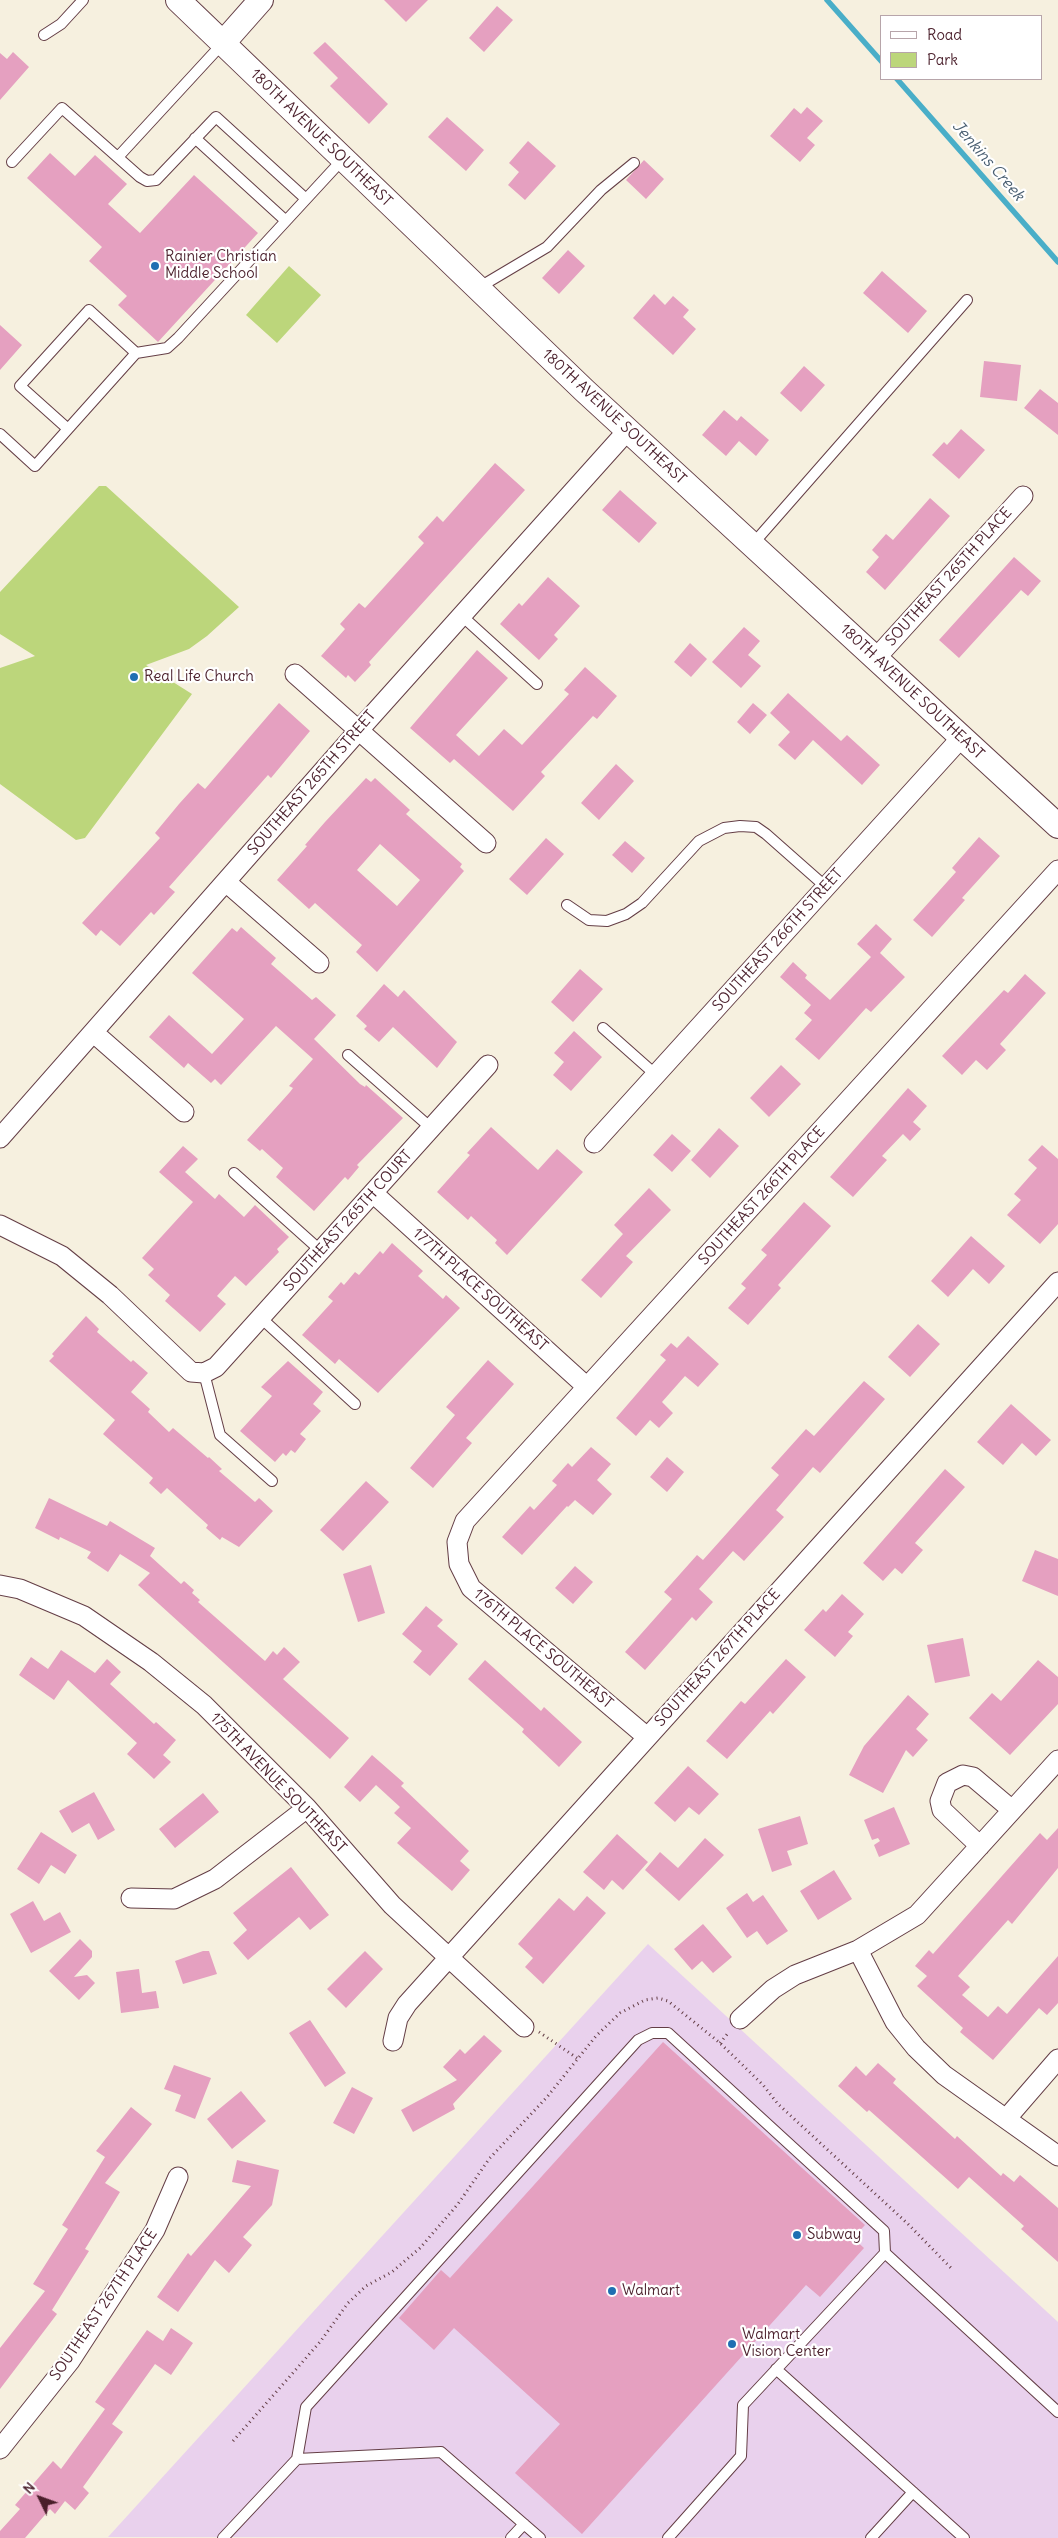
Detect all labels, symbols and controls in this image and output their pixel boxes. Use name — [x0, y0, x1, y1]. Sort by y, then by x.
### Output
legend — [880, 15, 1043, 80]
text: Road — [927, 25, 962, 44]
text: Park — [927, 50, 958, 69]
street label: 180TH AVENUE SOUTHEAST — [246, 66, 396, 210]
water label: Jenkins Creek — [948, 117, 1028, 205]
place label: Rainier Christian Middle School — [165, 248, 277, 283]
marker: Rainier Christian Middle School — [149, 260, 161, 272]
street label: 180TH AVENUE SOUTHEAST — [538, 346, 690, 488]
street label: SOUTHEAST 265TH PLACE — [882, 504, 1016, 650]
street label: 180TH AVENUE SOUTHEAST — [836, 621, 988, 763]
place label: Real Life Church — [144, 668, 254, 686]
marker: Real Life Church — [128, 671, 140, 683]
street label: SOUTHEAST 265TH STREET — [244, 707, 380, 859]
street label: SOUTHEAST 266TH STREET — [709, 865, 847, 1015]
street label: SOUTHEAST 266TH PLACE — [695, 1123, 829, 1269]
street label: SOUTHEAST 265TH COURT — [280, 1147, 416, 1295]
street label: 177TH PLACE SOUTHEAST — [409, 1225, 551, 1355]
street label: 176TH PLACE SOUTHEAST — [470, 1585, 616, 1713]
street label: SOUTHEAST 267TH PLACE — [651, 1586, 785, 1730]
street label: 175TH AVENUE SOUTHEAST — [206, 1709, 350, 1857]
street label: SOUTHEAST 267TH PLACE — [47, 2226, 161, 2384]
place label: Subway — [807, 2226, 861, 2244]
marker: Subway — [791, 2229, 803, 2241]
place label: Walmart — [622, 2282, 680, 2300]
marker: Walmart — [606, 2285, 618, 2297]
place label: Walmart Vision Center — [742, 2326, 831, 2361]
marker: Walmart Vision Center — [726, 2338, 738, 2350]
north arrow — [15, 2473, 65, 2523]
text: N — [19, 2478, 39, 2498]

